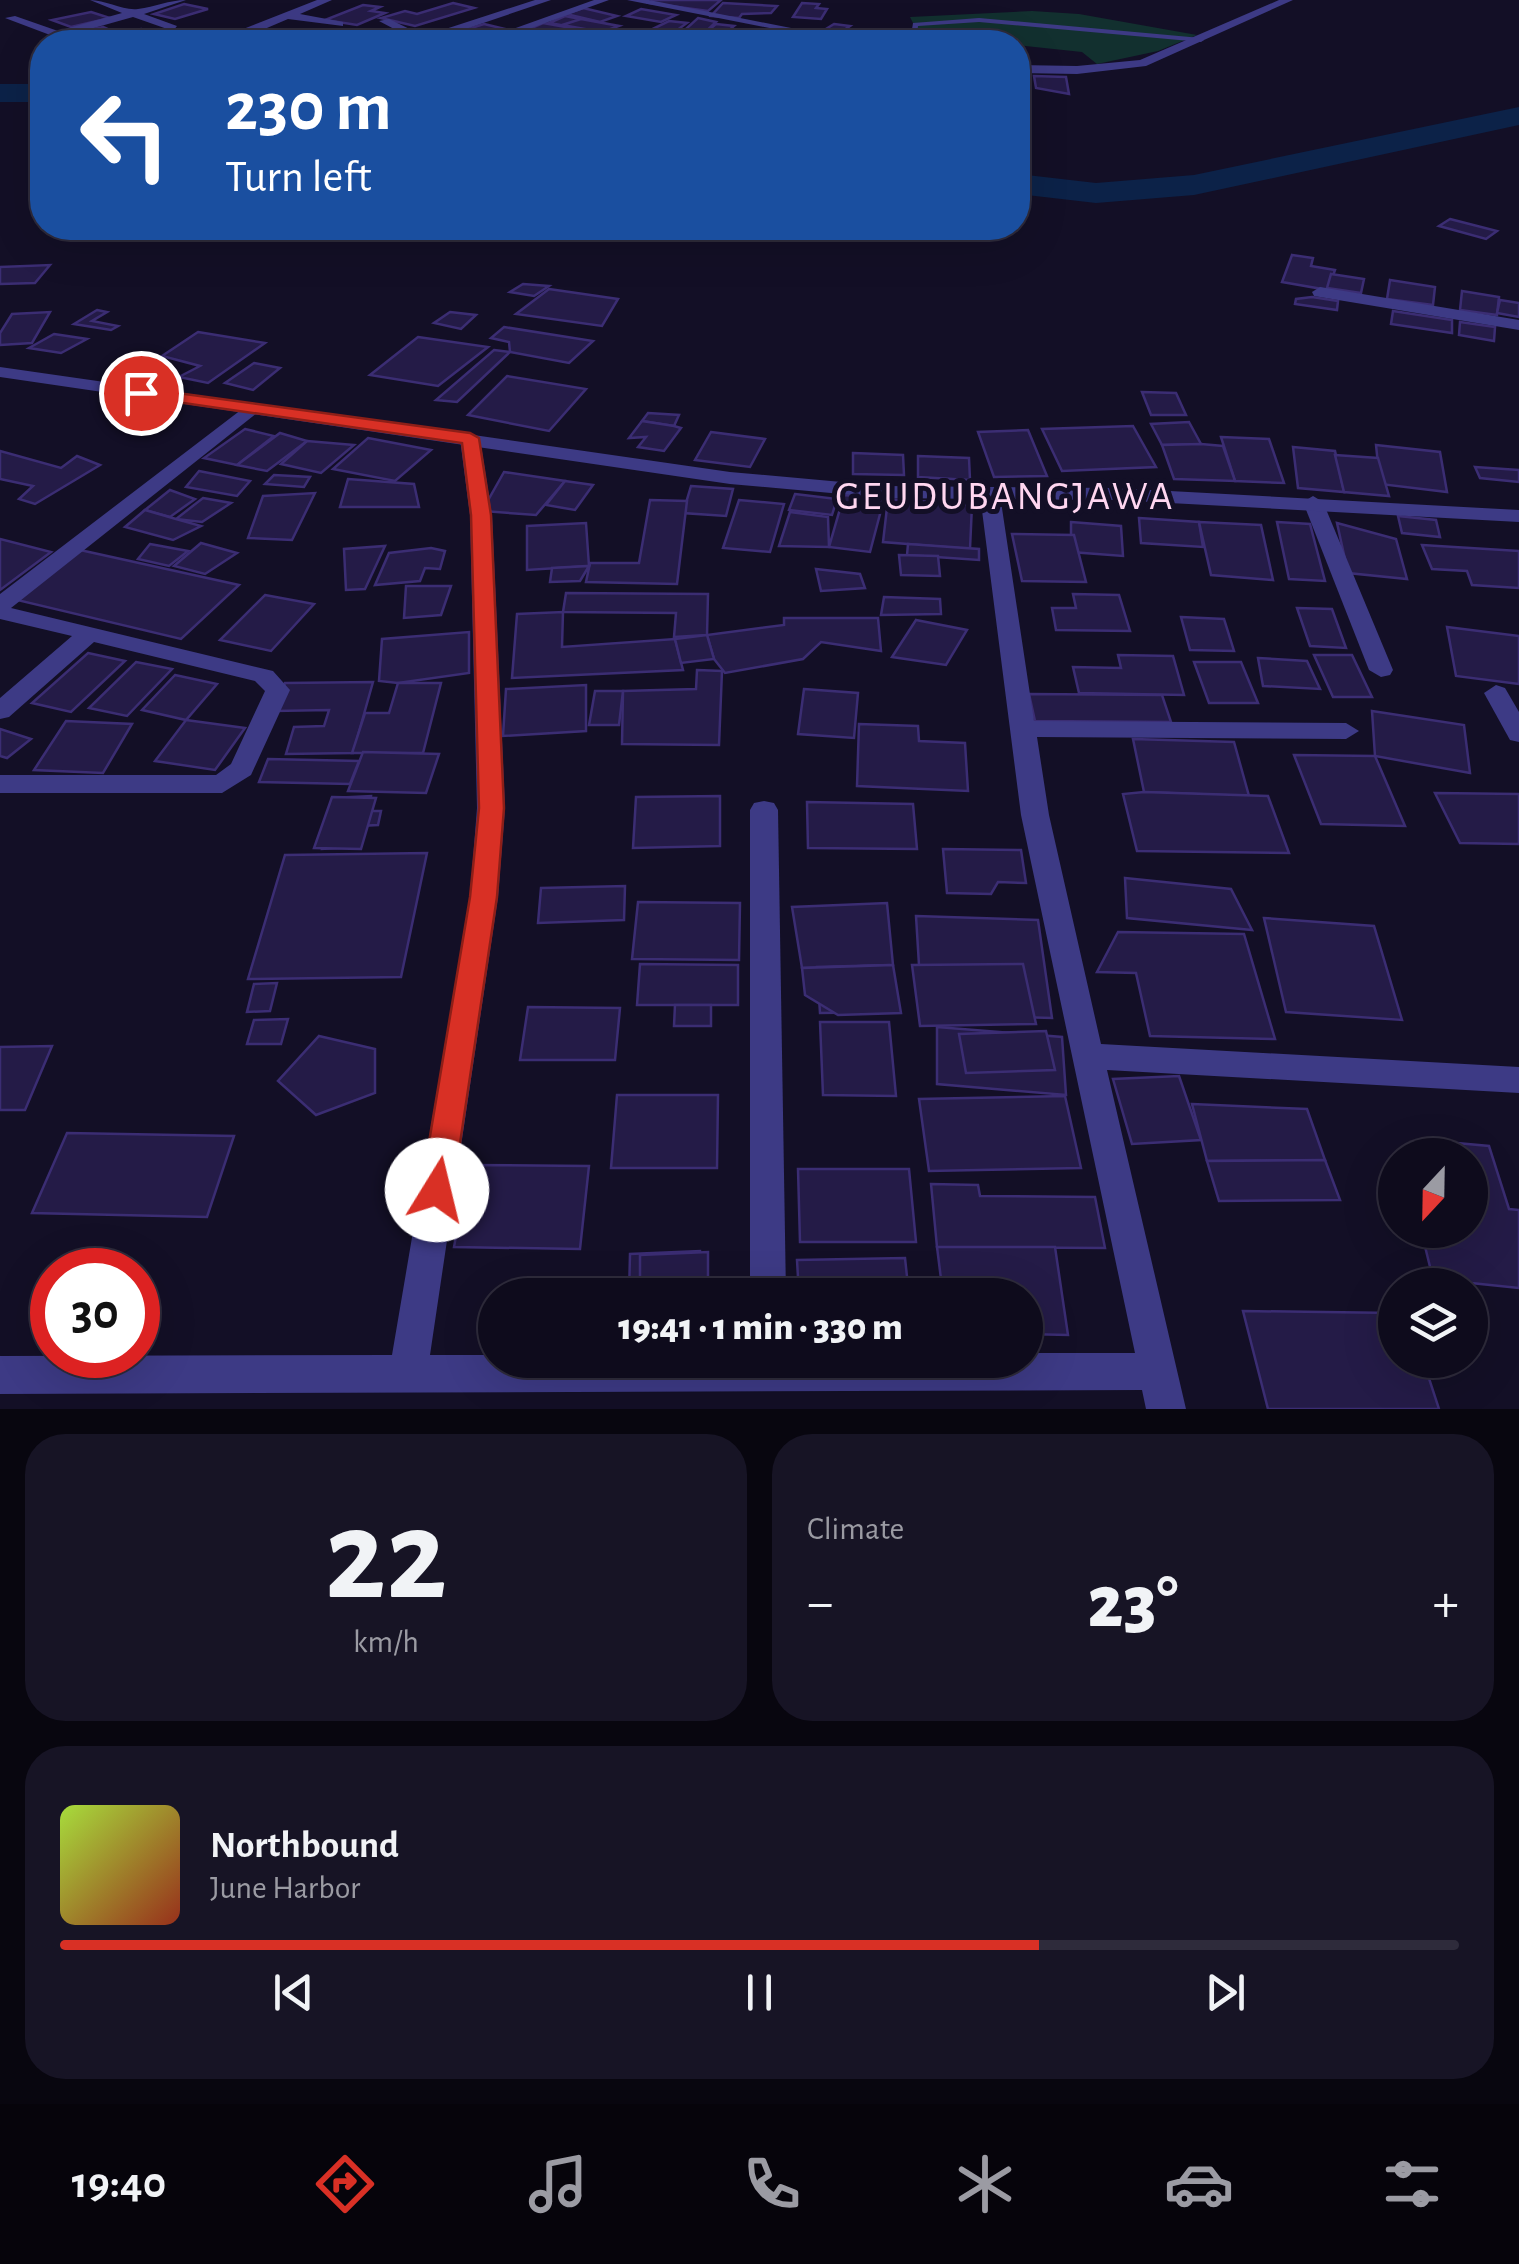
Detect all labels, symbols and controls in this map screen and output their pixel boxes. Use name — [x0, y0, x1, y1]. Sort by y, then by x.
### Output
icon: left — [60, 70, 190, 200]
text: 230 m — [225, 73, 392, 143]
text: Turn left — [225, 155, 372, 200]
pin — [99, 351, 184, 436]
icon: arrive — [114, 366, 169, 421]
district label: GEUDUBANGJAWA — [835, 477, 1175, 517]
position arrow — [385, 1138, 489, 1242]
north arrow — [1378, 1138, 1488, 1248]
map controls — [1378, 1138, 1488, 1378]
speed limit sign: 30 — [30, 1248, 160, 1378]
button: layers — [1378, 1268, 1488, 1378]
text: 19:41 · 1 min · 330 m — [618, 1309, 903, 1347]
text: 22 — [325, 1493, 447, 1623]
text: Climate — [807, 1513, 904, 1545]
text: 23° — [1088, 1566, 1178, 1641]
text: − — [807, 1576, 833, 1631]
text: + — [1433, 1576, 1459, 1631]
text: km/h — [353, 1626, 419, 1658]
text: Northbound — [210, 1827, 399, 1865]
text: June Harbor — [210, 1872, 360, 1904]
icon: previous — [266, 1965, 321, 2020]
icon: pause — [732, 1965, 787, 2020]
icon: next — [1198, 1965, 1253, 2020]
icon: directions — [310, 2149, 380, 2219]
icon: music — [523, 2149, 593, 2219]
icon: phone — [737, 2149, 807, 2219]
icon: climate — [950, 2149, 1020, 2219]
icon: car — [1164, 2149, 1234, 2219]
icon: filters — [1377, 2149, 1447, 2219]
text: 19:40 — [72, 2161, 166, 2206]

